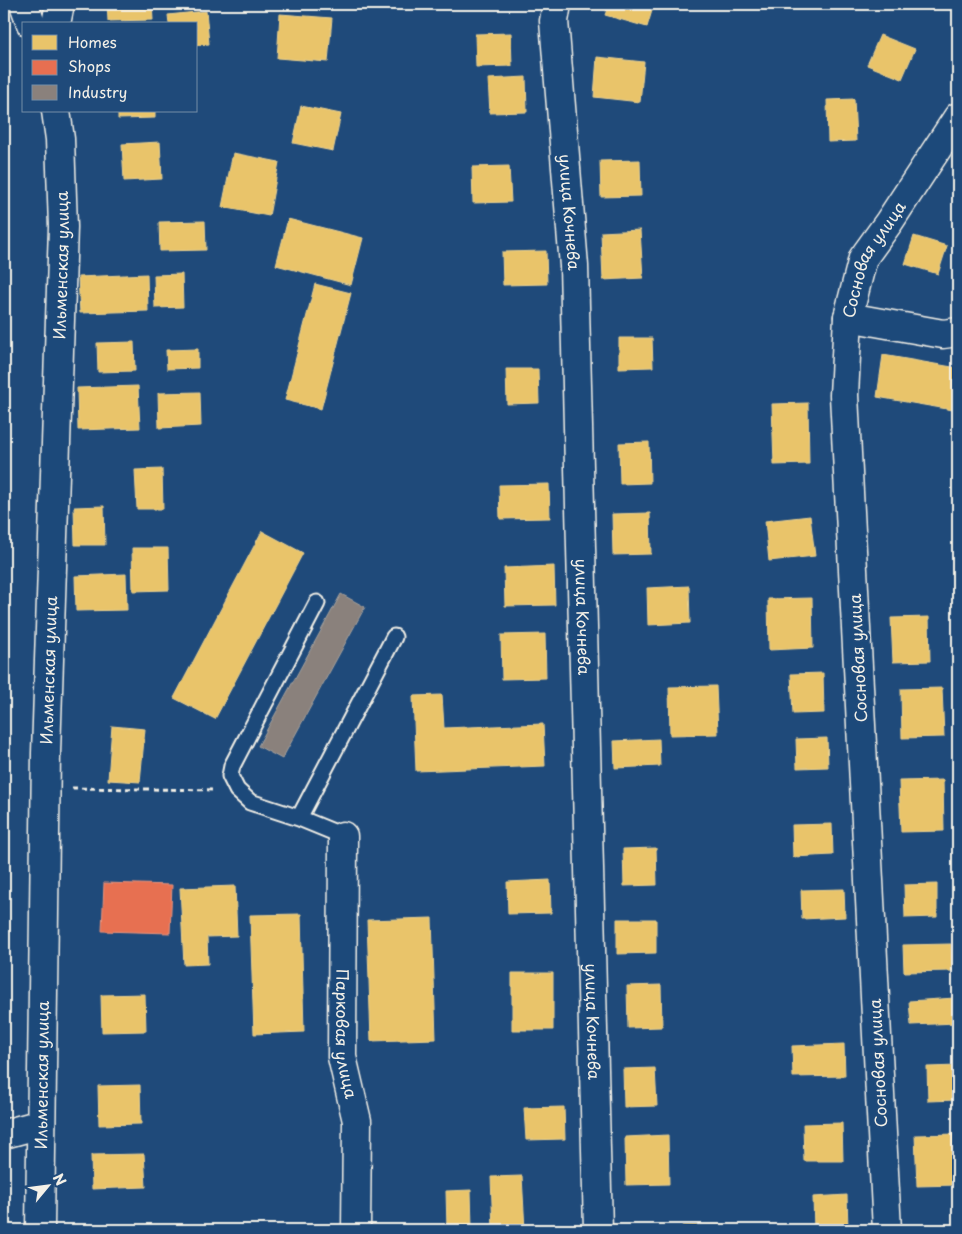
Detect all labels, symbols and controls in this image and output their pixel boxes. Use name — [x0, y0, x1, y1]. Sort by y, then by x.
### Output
legend — [22, 22, 198, 112]
text: Homes — [68, 30, 117, 53]
text: Shops — [68, 54, 111, 77]
text: Industry — [68, 80, 127, 103]
street label: улица Кочнева — [554, 153, 587, 271]
street label: Ильменская улица — [46, 191, 74, 340]
street label: Сосновая улица — [835, 196, 911, 320]
street label: улица Кочнева — [570, 558, 597, 675]
street label: Сосновая улица — [842, 593, 872, 723]
street label: Ильменская улица — [33, 596, 62, 745]
street label: улица Кочнева — [580, 963, 607, 1080]
street label: Парковая улица — [331, 969, 364, 1101]
street label: Сосновая улица — [862, 998, 892, 1128]
street label: Ильменская улица — [28, 1001, 54, 1149]
north arrow — [22, 1162, 72, 1212]
text: N — [48, 1170, 72, 1189]

